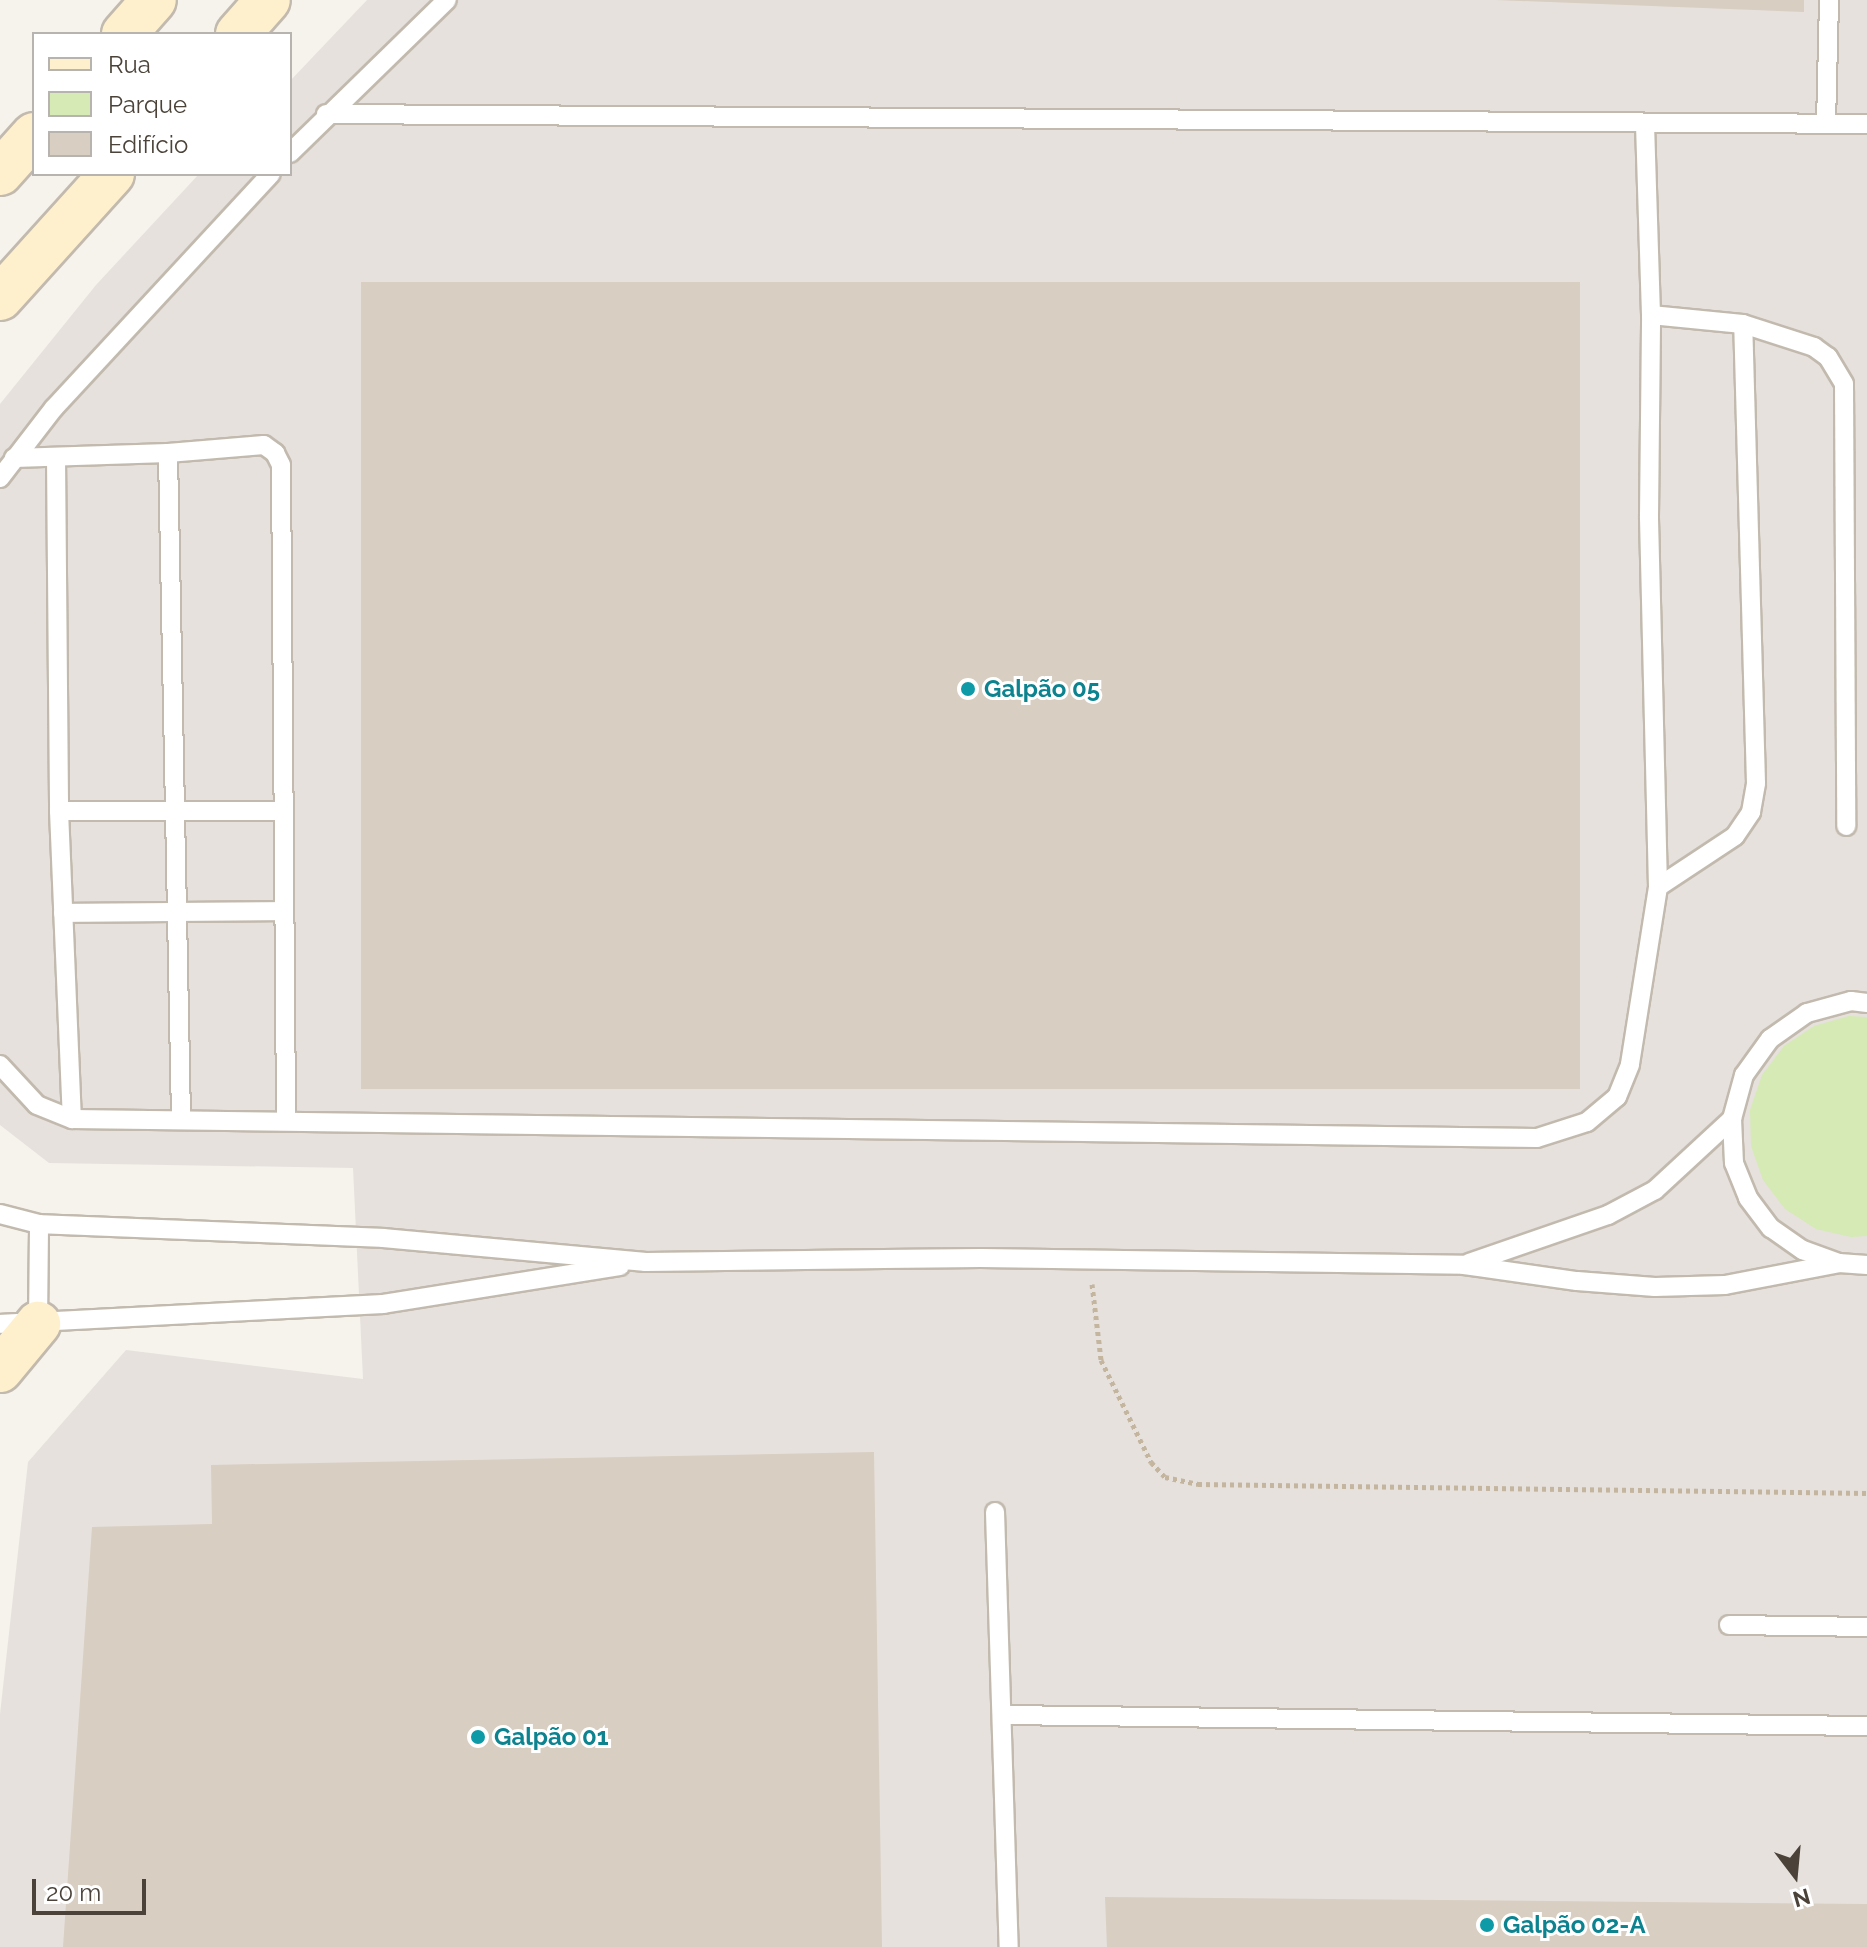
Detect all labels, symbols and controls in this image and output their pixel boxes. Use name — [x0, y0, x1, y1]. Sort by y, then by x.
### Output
legend — [32, 32, 292, 176]
text: Rua — [108, 50, 151, 79]
text: Parque — [108, 90, 187, 119]
text: Edifício — [108, 130, 188, 159]
place label: Galpão 05 — [984, 675, 1100, 703]
marker: Galpão 05 — [959, 680, 977, 698]
place label: Galpão 01 — [494, 1723, 609, 1751]
marker: Galpão 01 — [469, 1728, 487, 1746]
north arrow — [1755, 1835, 1835, 1915]
scale bar — [36, 1863, 150, 1913]
text: 20 m — [46, 1878, 101, 1907]
text: N — [1790, 1883, 1813, 1913]
place label: Galpão 02-A — [1503, 1911, 1646, 1939]
marker: Galpão 02-A — [1478, 1916, 1496, 1934]

